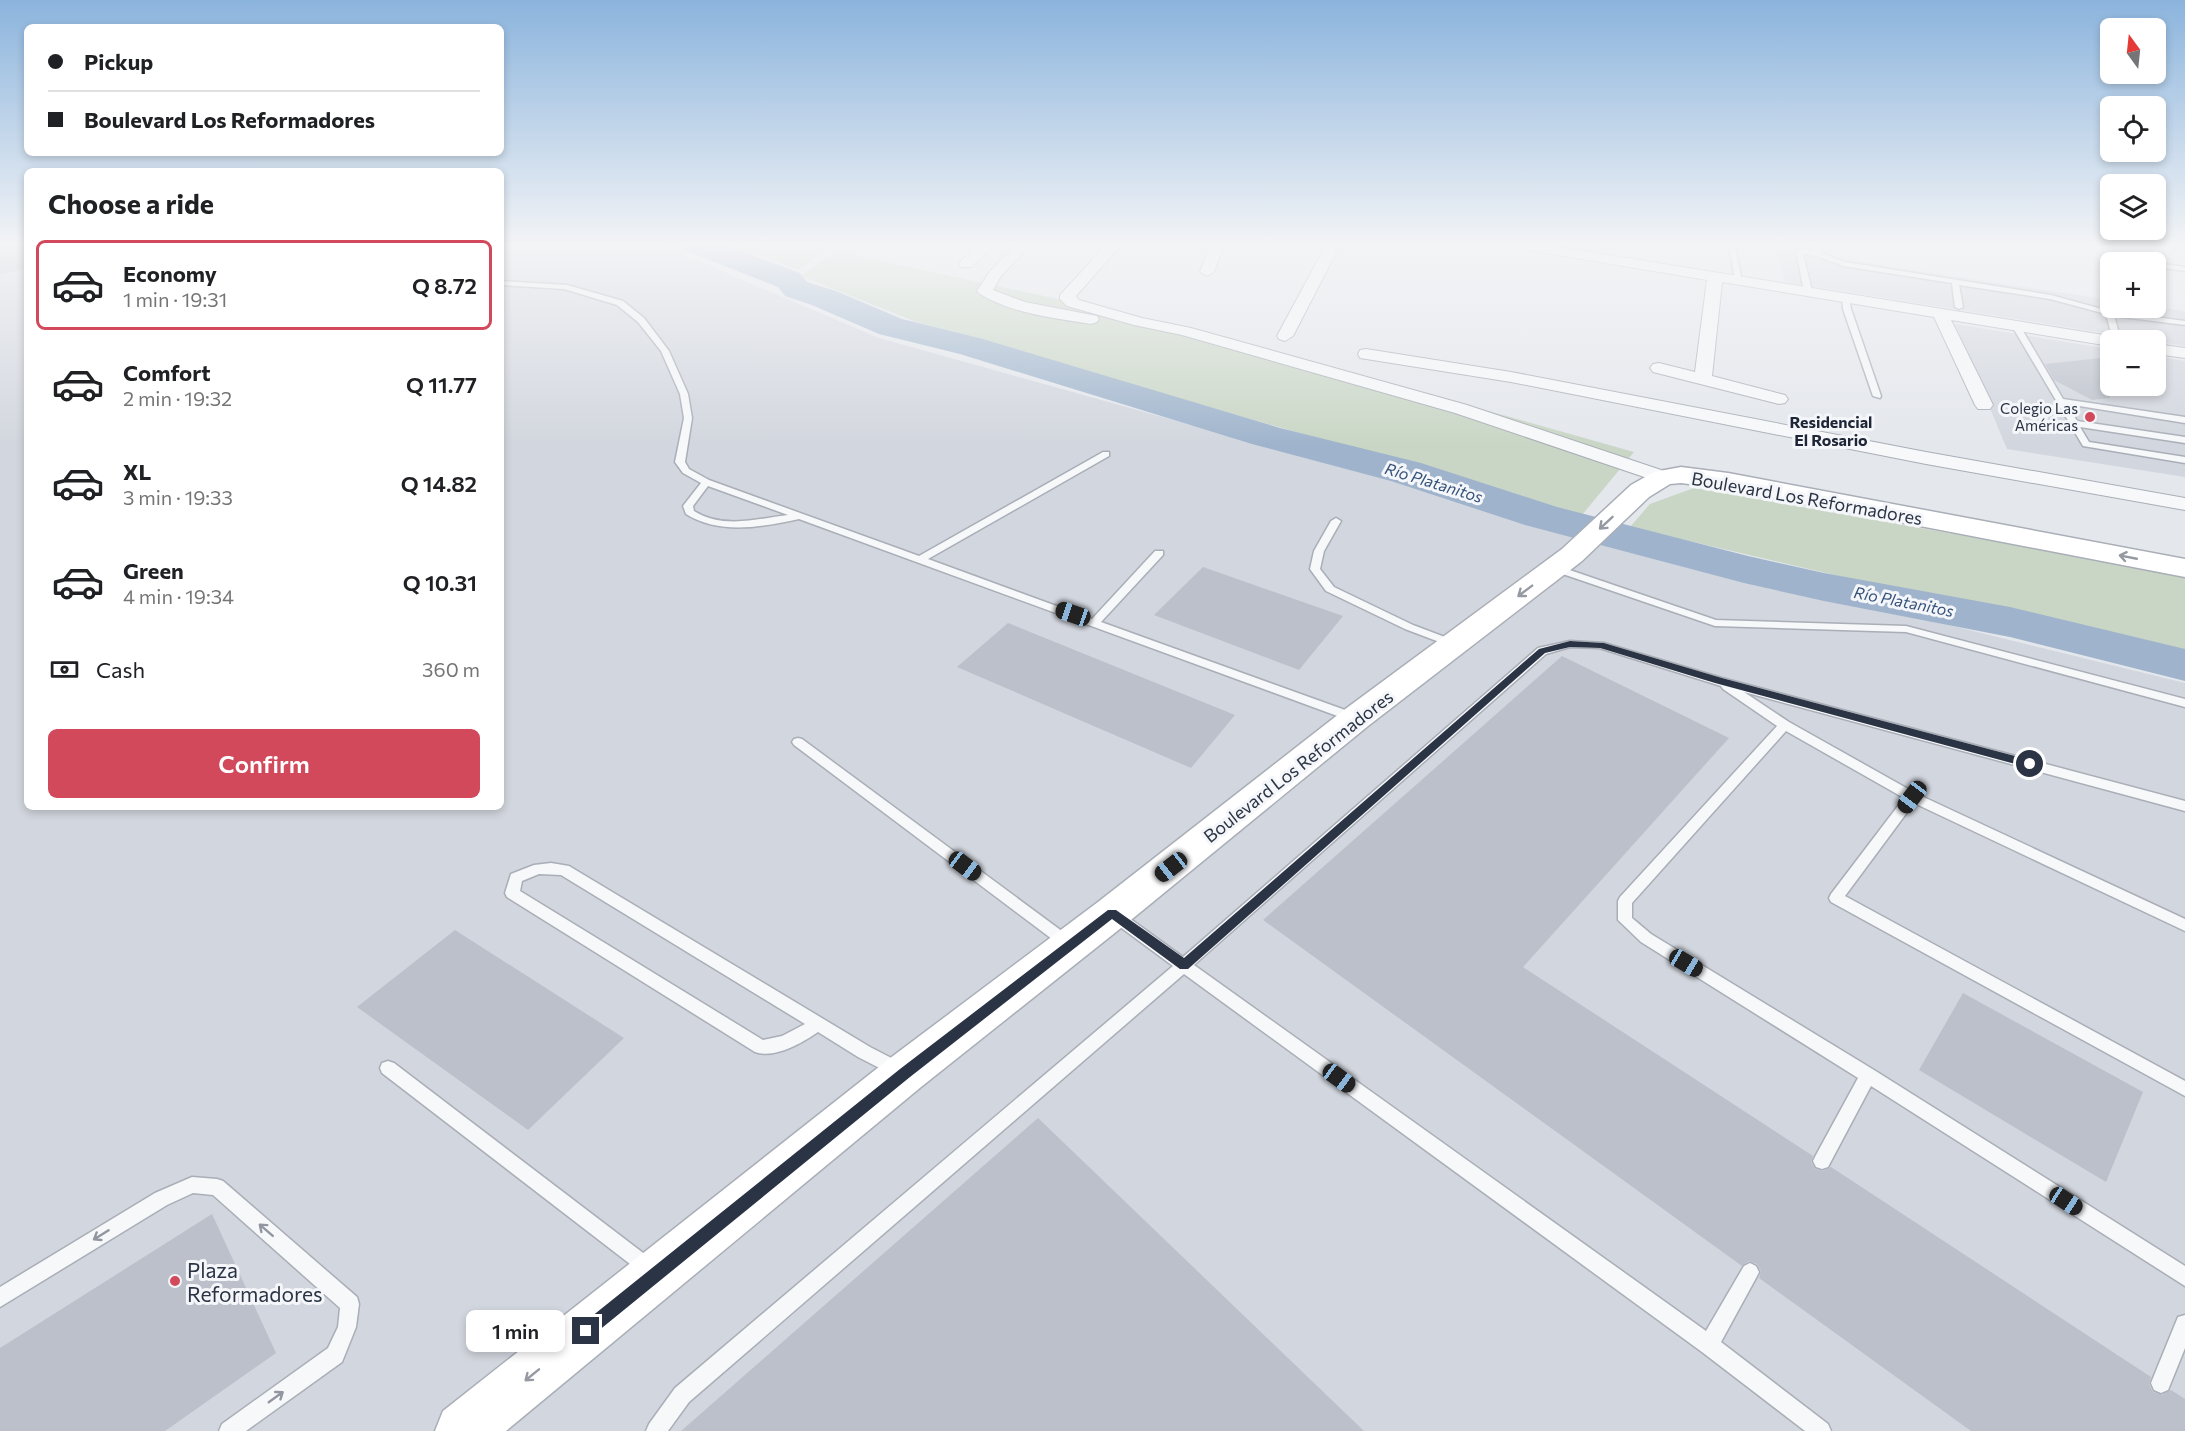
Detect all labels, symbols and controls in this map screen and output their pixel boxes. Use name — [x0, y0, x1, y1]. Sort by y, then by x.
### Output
north arrow — [2100, 18, 2166, 84]
map controls — [2100, 18, 2166, 396]
text: Pickup — [84, 48, 153, 75]
button: locate — [2100, 96, 2166, 162]
text: Boulevard Los Reformadores — [84, 106, 375, 133]
button: layers — [2100, 174, 2166, 240]
text: Choose a ride — [48, 187, 214, 220]
button: + — [2100, 252, 2166, 318]
icon: car — [51, 258, 105, 312]
text: Economy — [123, 260, 217, 287]
text: Q 8.72 — [412, 272, 477, 299]
text: 1 min · 19:31 — [123, 287, 227, 311]
button: − — [2100, 330, 2166, 396]
icon: car — [51, 357, 105, 411]
text: Comfort — [123, 359, 211, 386]
text: Q 11.77 — [406, 371, 477, 398]
text: 2 min · 19:32 — [123, 386, 232, 410]
place label: Colegio Las Américas — [2000, 399, 2078, 434]
marker: Colegio Las Américas — [2083, 410, 2097, 424]
district label: Residencial El Rosario — [1790, 412, 1872, 449]
icon: car — [51, 456, 105, 510]
text: XL — [123, 458, 151, 485]
water label: Río Platanitos — [1383, 458, 1485, 506]
street label: Boulevard Los Reformadores — [1690, 467, 1924, 529]
text: Q 14.82 — [401, 470, 477, 497]
text: 3 min · 19:33 — [123, 485, 233, 509]
one-way arrow — [1598, 516, 1613, 530]
one-way arrow — [2118, 551, 2138, 562]
icon: car — [51, 555, 105, 609]
text: Green — [123, 557, 184, 584]
text: Q 10.31 — [403, 569, 477, 596]
water label: Río Platanitos — [1852, 582, 1956, 620]
text: 4 min · 19:34 — [123, 584, 234, 608]
one-way arrow — [1517, 584, 1533, 597]
car — [1053, 600, 1093, 628]
icon: cash — [48, 653, 81, 686]
text: Cash — [96, 656, 145, 683]
text: 360 m — [422, 657, 480, 681]
street label: Boulevard Los Reformadores — [1199, 685, 1397, 847]
button: Confirm — [48, 729, 480, 798]
route start — [2016, 750, 2043, 777]
car — [1894, 777, 1930, 817]
car — [945, 848, 985, 884]
car — [1151, 849, 1191, 885]
car — [1666, 946, 1706, 980]
car — [1319, 1060, 1359, 1096]
car — [2046, 1184, 2086, 1218]
one-way arrow — [259, 1224, 275, 1238]
one-way arrow — [93, 1230, 110, 1242]
place label: Plaza Reformadores — [187, 1257, 323, 1306]
marker: Plaza Reformadores — [168, 1274, 182, 1288]
callout: 1 min — [466, 1310, 565, 1352]
route end — [572, 1317, 599, 1344]
text: 1 min — [492, 1319, 539, 1343]
one-way arrow — [524, 1369, 540, 1382]
one-way arrow — [268, 1391, 284, 1403]

